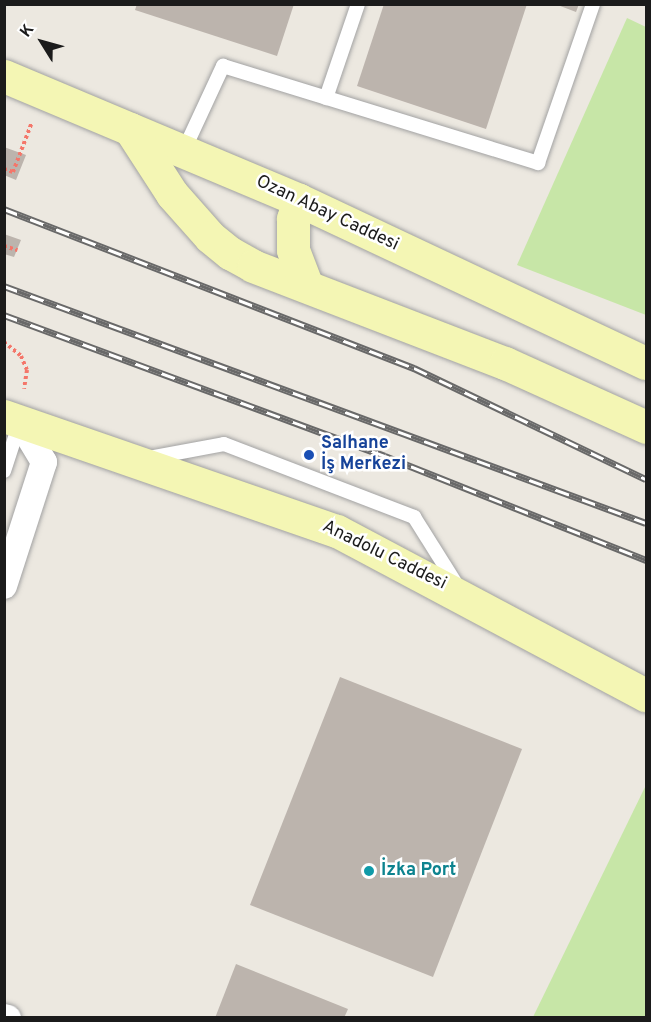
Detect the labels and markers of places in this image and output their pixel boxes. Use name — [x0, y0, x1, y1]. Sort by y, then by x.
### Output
place label: Salhane İş Merkezi — [321, 434, 406, 476]
marker: Salhane İş Merkezi — [302, 448, 316, 462]
place label: İzka Port — [381, 860, 456, 882]
marker: İzka Port — [362, 864, 376, 878]

